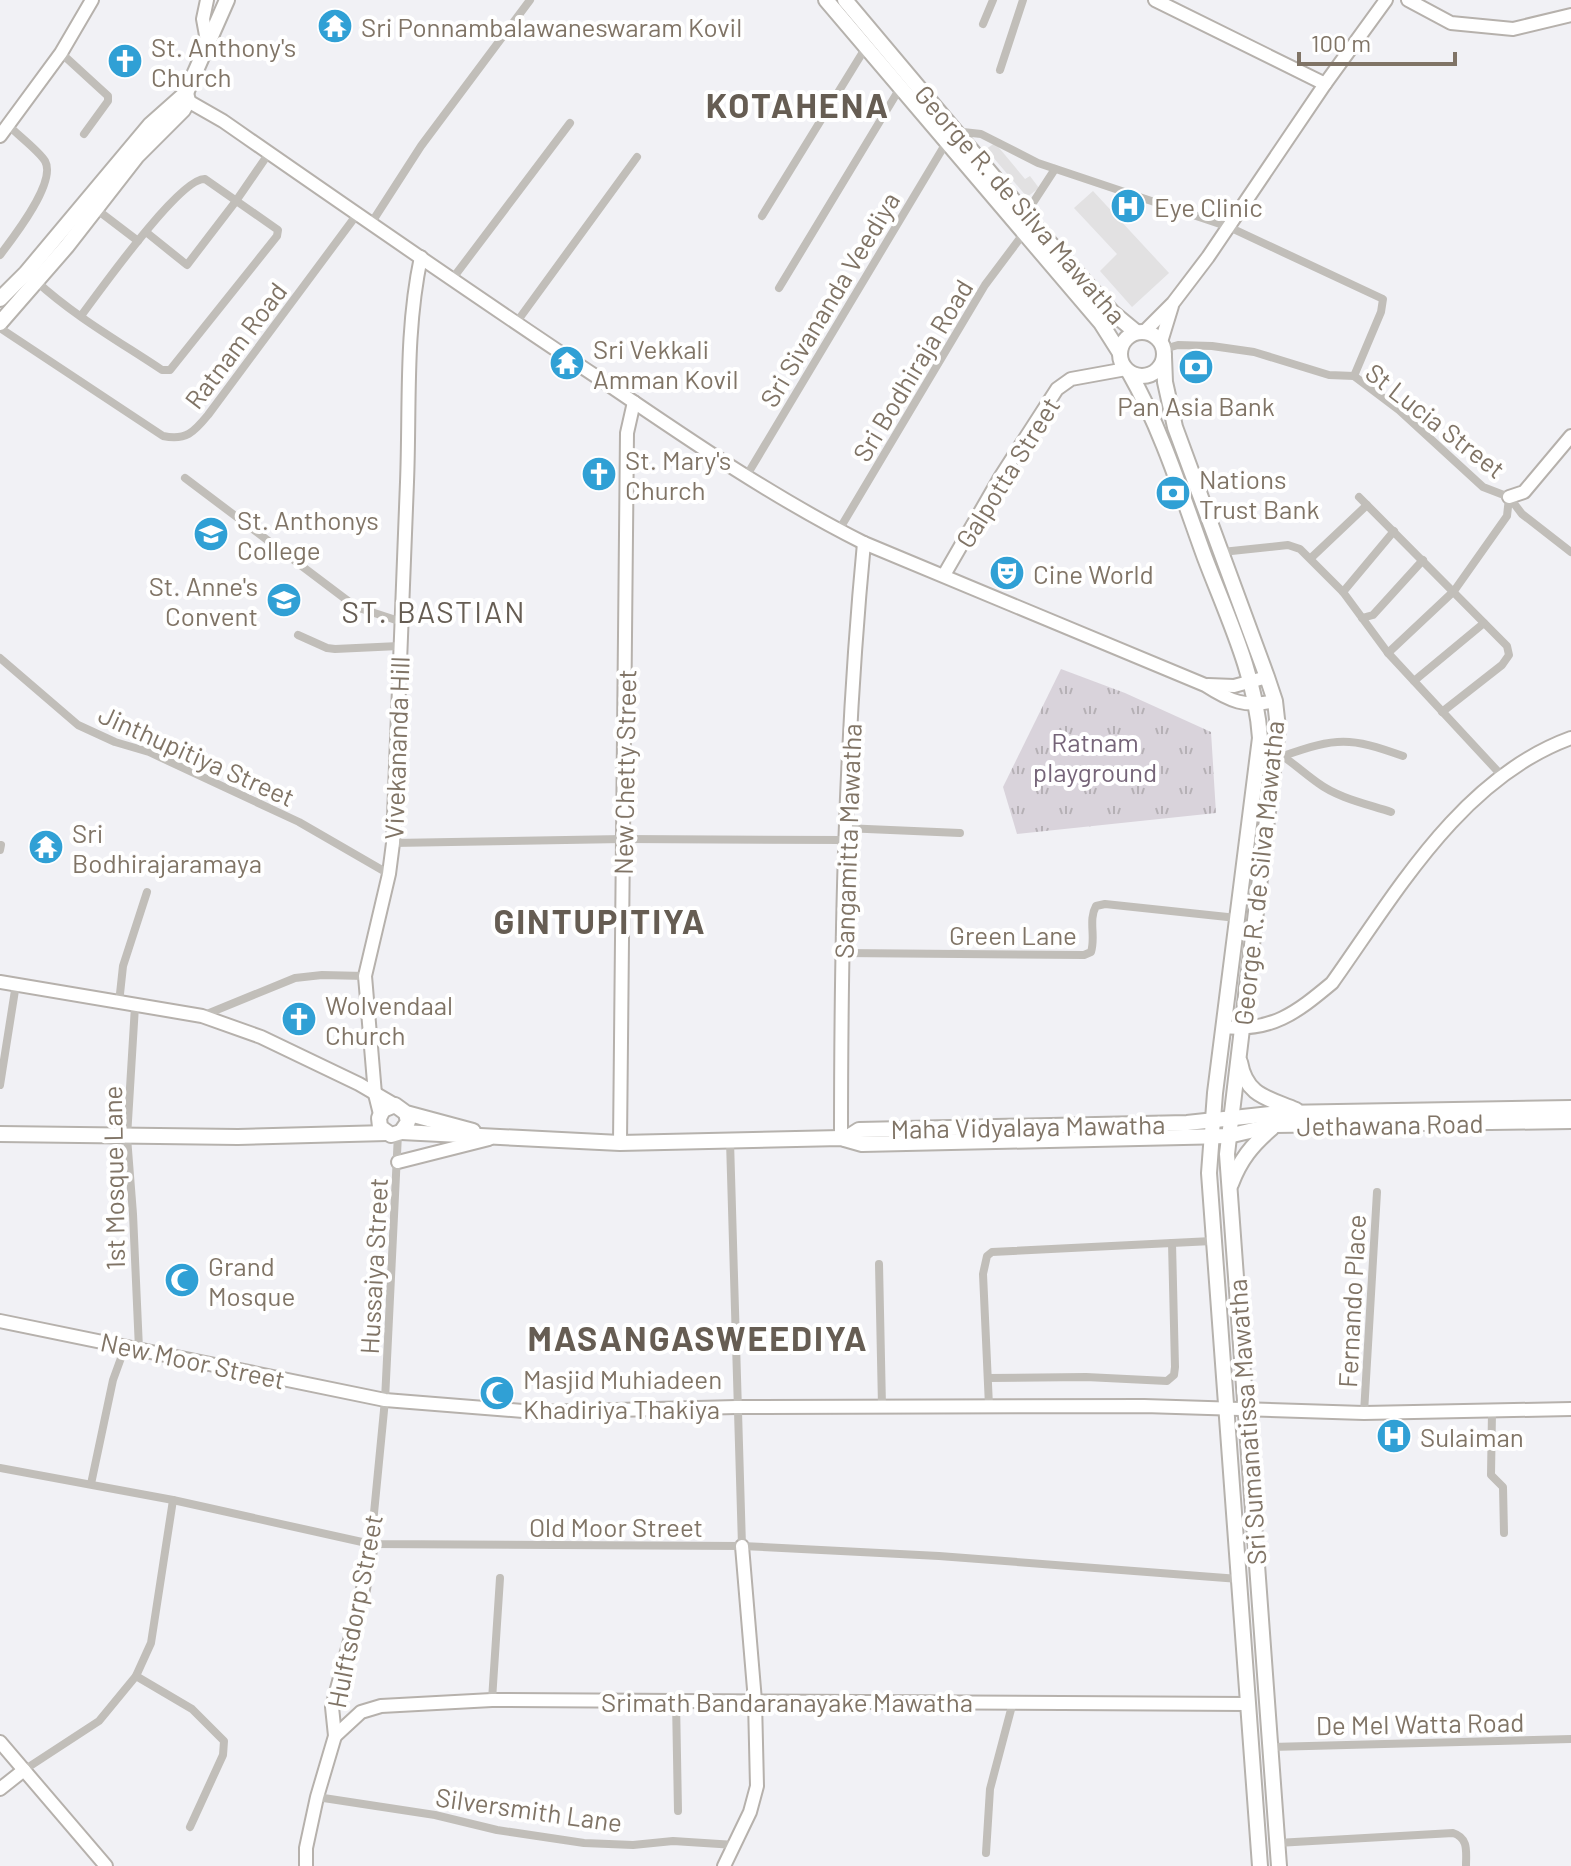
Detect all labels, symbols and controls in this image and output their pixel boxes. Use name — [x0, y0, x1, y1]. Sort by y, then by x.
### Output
temple icon: Sri Ponnambalawaneswaram Kovil — [316, 7, 354, 45]
place label: Sri Ponnambalawaneswaram Kovil — [361, 11, 742, 42]
scale bar — [1299, 16, 1455, 66]
text: 100 m — [1311, 28, 1371, 57]
place label: St. Anthony's Church — [151, 31, 296, 92]
church icon: St. Anthony's Church — [106, 42, 144, 80]
street label: George R. de Silva Mawatha — [909, 78, 1133, 330]
district label: KOTAHENA — [706, 84, 890, 125]
street label: Sri Sivananda Veediya — [753, 186, 905, 412]
hospital icon: Eye Clinic — [1109, 187, 1147, 225]
place label: Eye Clinic — [1154, 191, 1263, 222]
street label: Sri Bodhiraja Road — [845, 273, 979, 467]
street label: Ratnam Road — [177, 276, 293, 414]
place label: Sri Vekkali Amman Kovil — [593, 333, 738, 394]
temple icon: Sri Vekkali Amman Kovil — [548, 344, 586, 382]
bank icon: Pan Asia Bank — [1177, 348, 1215, 386]
street label: St Lucia Street — [1360, 356, 1512, 484]
place label: Pan Asia Bank — [1117, 390, 1275, 421]
street label: Galpotta Street — [948, 391, 1066, 553]
place label: St. Mary's Church — [625, 444, 731, 505]
church icon: St. Mary's Church — [580, 455, 618, 493]
place label: Nations Trust Bank — [1199, 463, 1319, 524]
bank icon: Nations Trust Bank — [1154, 474, 1192, 512]
place label: St. Anthonys College — [237, 504, 379, 565]
school or university icon: St. Anthonys College — [192, 515, 230, 553]
theatre icon: Cine World — [988, 554, 1026, 592]
place label: Cine World — [1033, 558, 1154, 589]
place label: St. Anne's Convent — [149, 570, 258, 631]
school or university icon: St. Anne's Convent — [265, 581, 303, 619]
district label: ST. BASTIAN — [342, 593, 526, 629]
street label: Vivekananda Hill — [377, 656, 415, 840]
street label: New Chetty Street — [607, 669, 641, 875]
street label: Jinthupitiya Street — [94, 698, 300, 812]
street label: George R. de Silva Mawatha — [1227, 719, 1289, 1027]
street label: Sangamitta Mawatha — [827, 723, 867, 959]
park label: Ratnam playground — [1033, 726, 1157, 787]
place label: Sri Bodhirajaramaya — [72, 817, 262, 878]
temple icon: Sri Bodhirajaramaya — [27, 828, 65, 866]
district label: GINTUPITIYA — [493, 900, 707, 941]
street label: Green Lane — [949, 919, 1077, 950]
place label: Wolvendaal Church — [325, 989, 453, 1050]
church icon: Wolvendaal Church — [280, 1000, 318, 1038]
street label: 1st Mosque Lane — [96, 1085, 130, 1271]
street label: Jethawana Road — [1296, 1107, 1484, 1141]
street label: Maha Vidyalaya Mawatha — [890, 1108, 1166, 1144]
street label: Hussaiya Street — [353, 1177, 393, 1355]
street label: Fernando Place — [1331, 1213, 1371, 1389]
place label: Grand Mosque — [208, 1250, 295, 1311]
mosque icon: Grand Mosque — [163, 1261, 201, 1299]
street label: Sri Sumanatissa Mawatha — [1221, 1278, 1271, 1566]
district label: MASANGASWEEDIYA — [527, 1317, 869, 1358]
street label: New Moor Street — [98, 1325, 288, 1395]
place label: Masjid Muhiadeen Khadiriya Thakiya — [523, 1363, 722, 1424]
mosque icon: Masjid Muhiadeen Khadiriya Thakiya — [478, 1374, 516, 1412]
hospital icon: Sulaiman — [1375, 1417, 1413, 1455]
place label: Sulaiman — [1420, 1421, 1524, 1452]
street label: Old Moor Street — [529, 1511, 703, 1542]
street label: Hulftsdorp Street — [320, 1512, 388, 1710]
street label: Srimath Bandaranayake Mawatha — [601, 1686, 973, 1717]
street label: De Mel Watta Road — [1316, 1706, 1524, 1740]
street label: Silversmith Lane — [434, 1781, 624, 1837]

